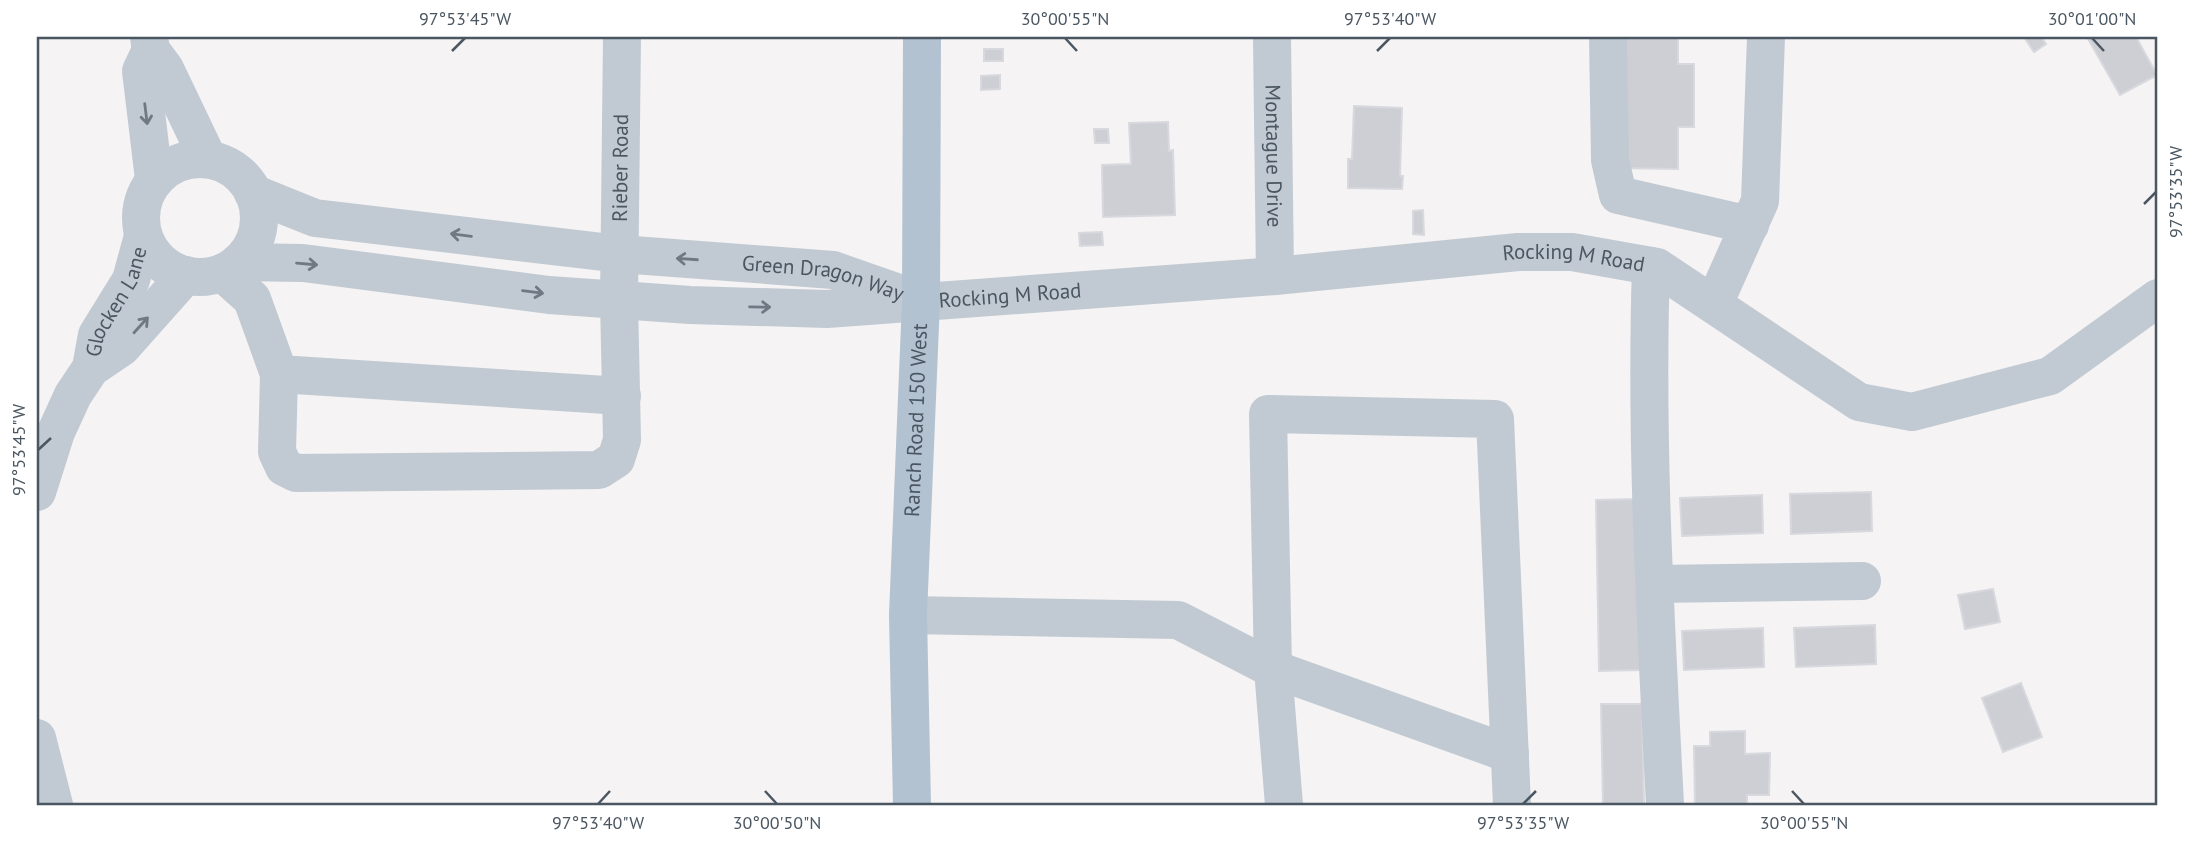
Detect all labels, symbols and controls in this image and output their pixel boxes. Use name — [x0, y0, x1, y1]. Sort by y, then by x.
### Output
text: 97°53'45"W — [419, 7, 511, 30]
text: 30°00'55"N — [1021, 7, 1109, 30]
text: 97°53'40"W — [1344, 7, 1436, 30]
text: 30°01'00"N — [2048, 7, 2136, 30]
street label: Montague Drive — [1260, 84, 1288, 228]
one-way arrow — [139, 102, 152, 125]
street label: Rieber Road — [606, 114, 634, 222]
text: 97°53'35"W — [2164, 146, 2187, 238]
one-way arrow — [450, 229, 473, 242]
street label: Rocking M Road — [1501, 238, 1647, 278]
street label: Glocken Lane — [79, 244, 152, 359]
street label: Green Dragon Way — [741, 249, 908, 307]
one-way arrow — [677, 252, 699, 265]
one-way arrow — [295, 258, 318, 271]
street label: Rocking M Road — [938, 276, 1082, 314]
one-way arrow — [521, 286, 544, 299]
one-way arrow — [748, 301, 771, 314]
one-way arrow — [133, 316, 149, 334]
street label: Ranch Road 150 West — [898, 323, 933, 517]
text: 97°53'45"W — [7, 404, 30, 496]
text: 97°53'40"W — [552, 811, 644, 834]
text: 30°00'50"N — [733, 811, 821, 834]
text: 97°53'35"W — [1477, 811, 1569, 834]
text: 30°00'55"N — [1760, 811, 1848, 834]

